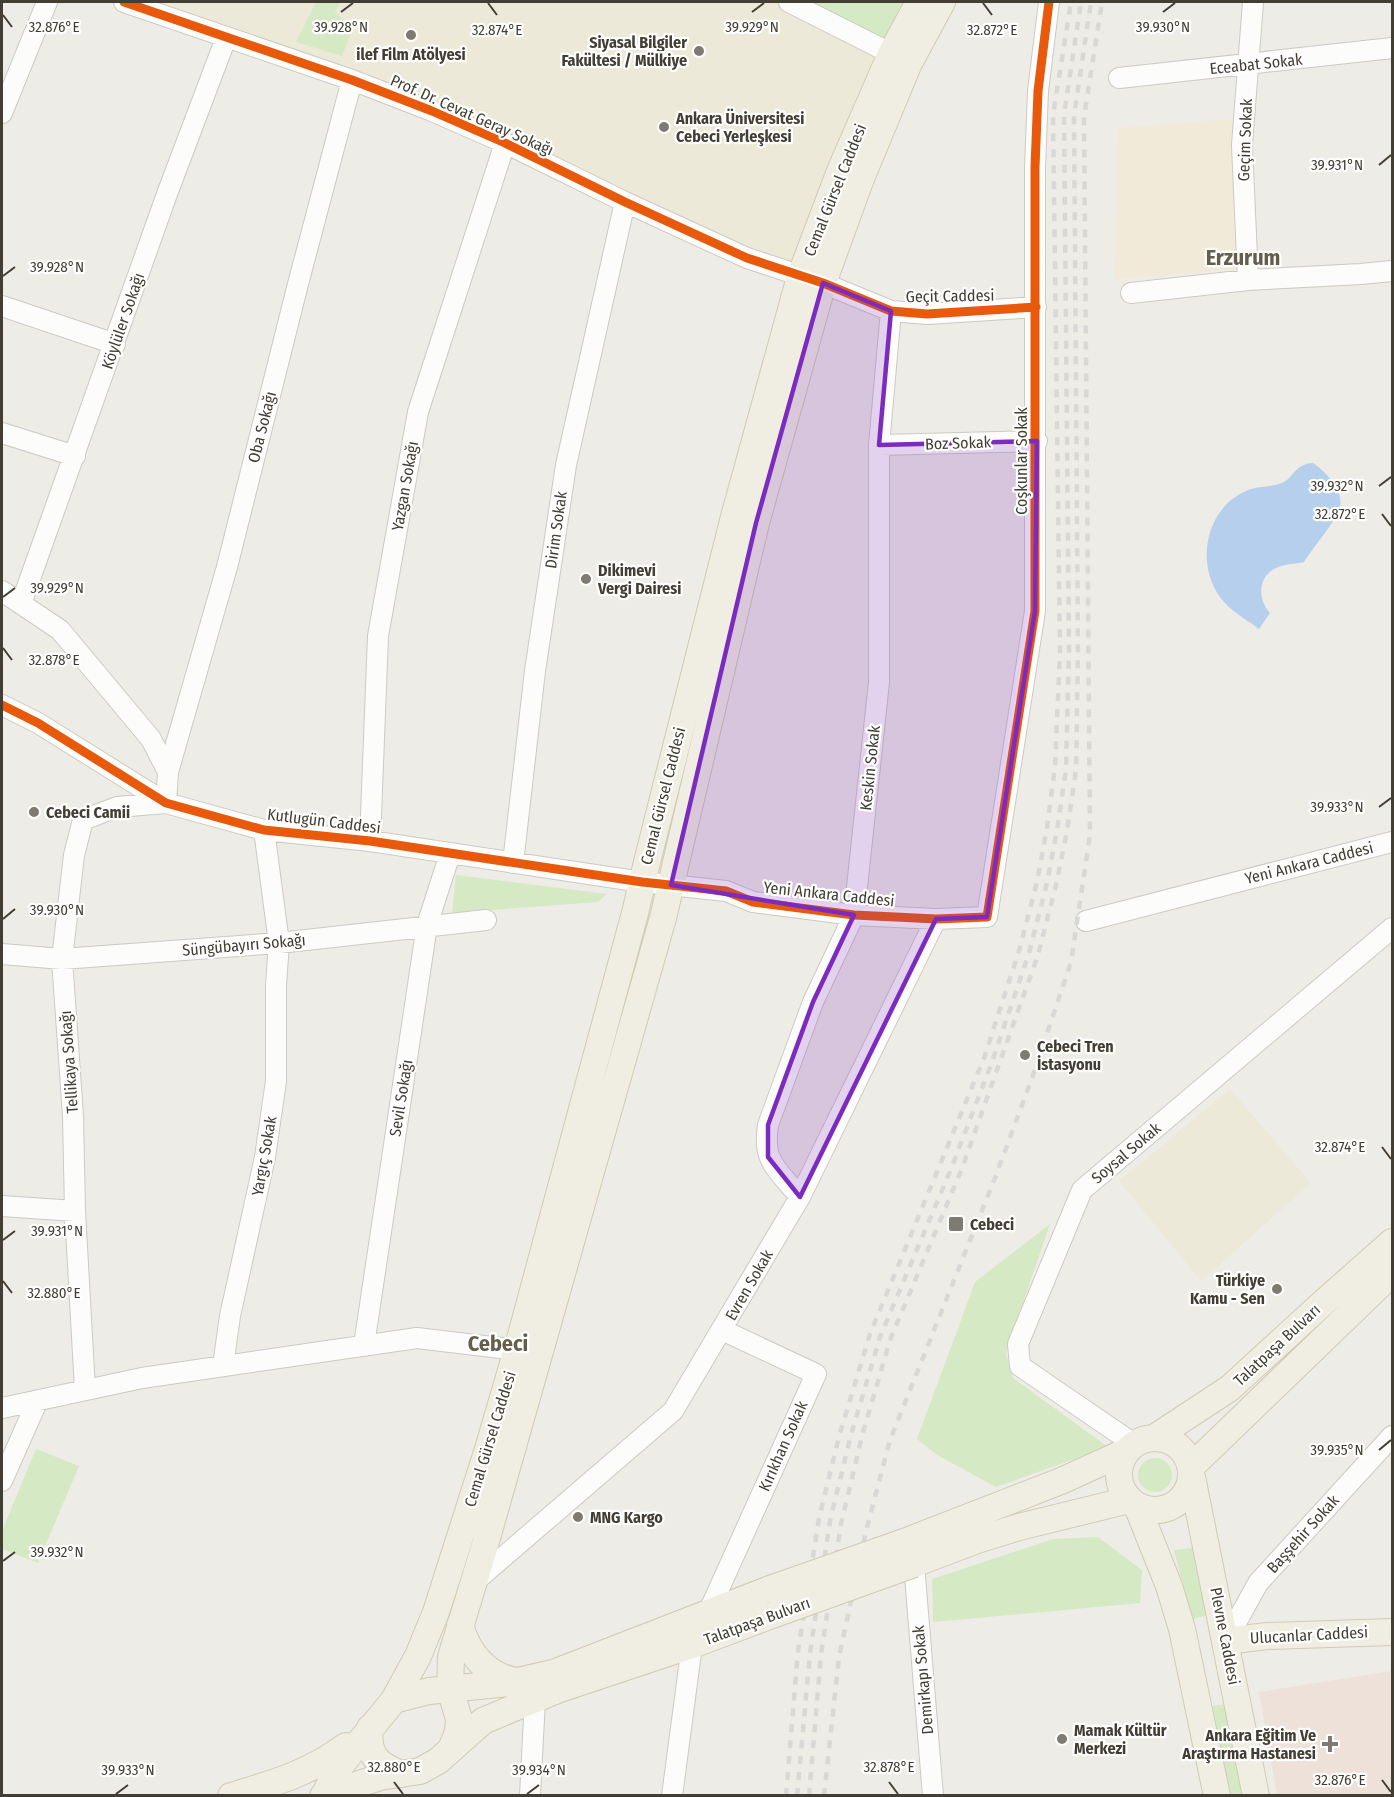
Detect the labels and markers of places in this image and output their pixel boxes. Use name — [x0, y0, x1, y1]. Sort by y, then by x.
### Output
marker: ilef Film Atölyesi — [404, 28, 418, 42]
place label: Siyasal Bilgiler Fakültesi / Mülkiye — [561, 33, 687, 70]
marker: Siyasal Bilgiler Fakültesi / Mülkiye — [692, 44, 706, 58]
place label: ilef Film Atölyesi — [356, 45, 466, 64]
place label: Ankara Üniversitesi Cebeci Yerleşkesi — [675, 108, 804, 147]
marker: Ankara Üniversitesi Cebeci Yerleşkesi — [657, 120, 671, 134]
place label: Dikimevi Vergi Dairesi — [597, 561, 681, 598]
marker: Dikimevi Vergi Dairesi — [579, 572, 593, 586]
place label: Cebeci Camii — [46, 803, 130, 822]
marker: Cebeci Camii — [27, 805, 41, 819]
place label: Cebeci Tren İstasyonu — [1037, 1037, 1114, 1074]
marker: Cebeci Tren İstasyonu — [1018, 1048, 1032, 1062]
marker: Cebeci — [947, 1215, 965, 1233]
place label: Cebeci — [970, 1215, 1014, 1234]
place label: Türkiye Kamu - Sen — [1190, 1271, 1265, 1308]
marker: Türkiye Kamu - Sen — [1270, 1282, 1284, 1296]
place label: MNG Kargo — [590, 1508, 663, 1527]
marker: MNG Kargo — [571, 1510, 585, 1524]
place label: Mamak Kültür Merkezi — [1074, 1721, 1167, 1758]
place label: Ankara Eğitim Ve Araştırma Hastanesi — [1181, 1726, 1316, 1764]
marker: Mamak Kültür Merkezi — [1055, 1732, 1069, 1746]
marker: Ankara Eğitim Ve Araştırma Hastanesi — [1321, 1735, 1339, 1753]

